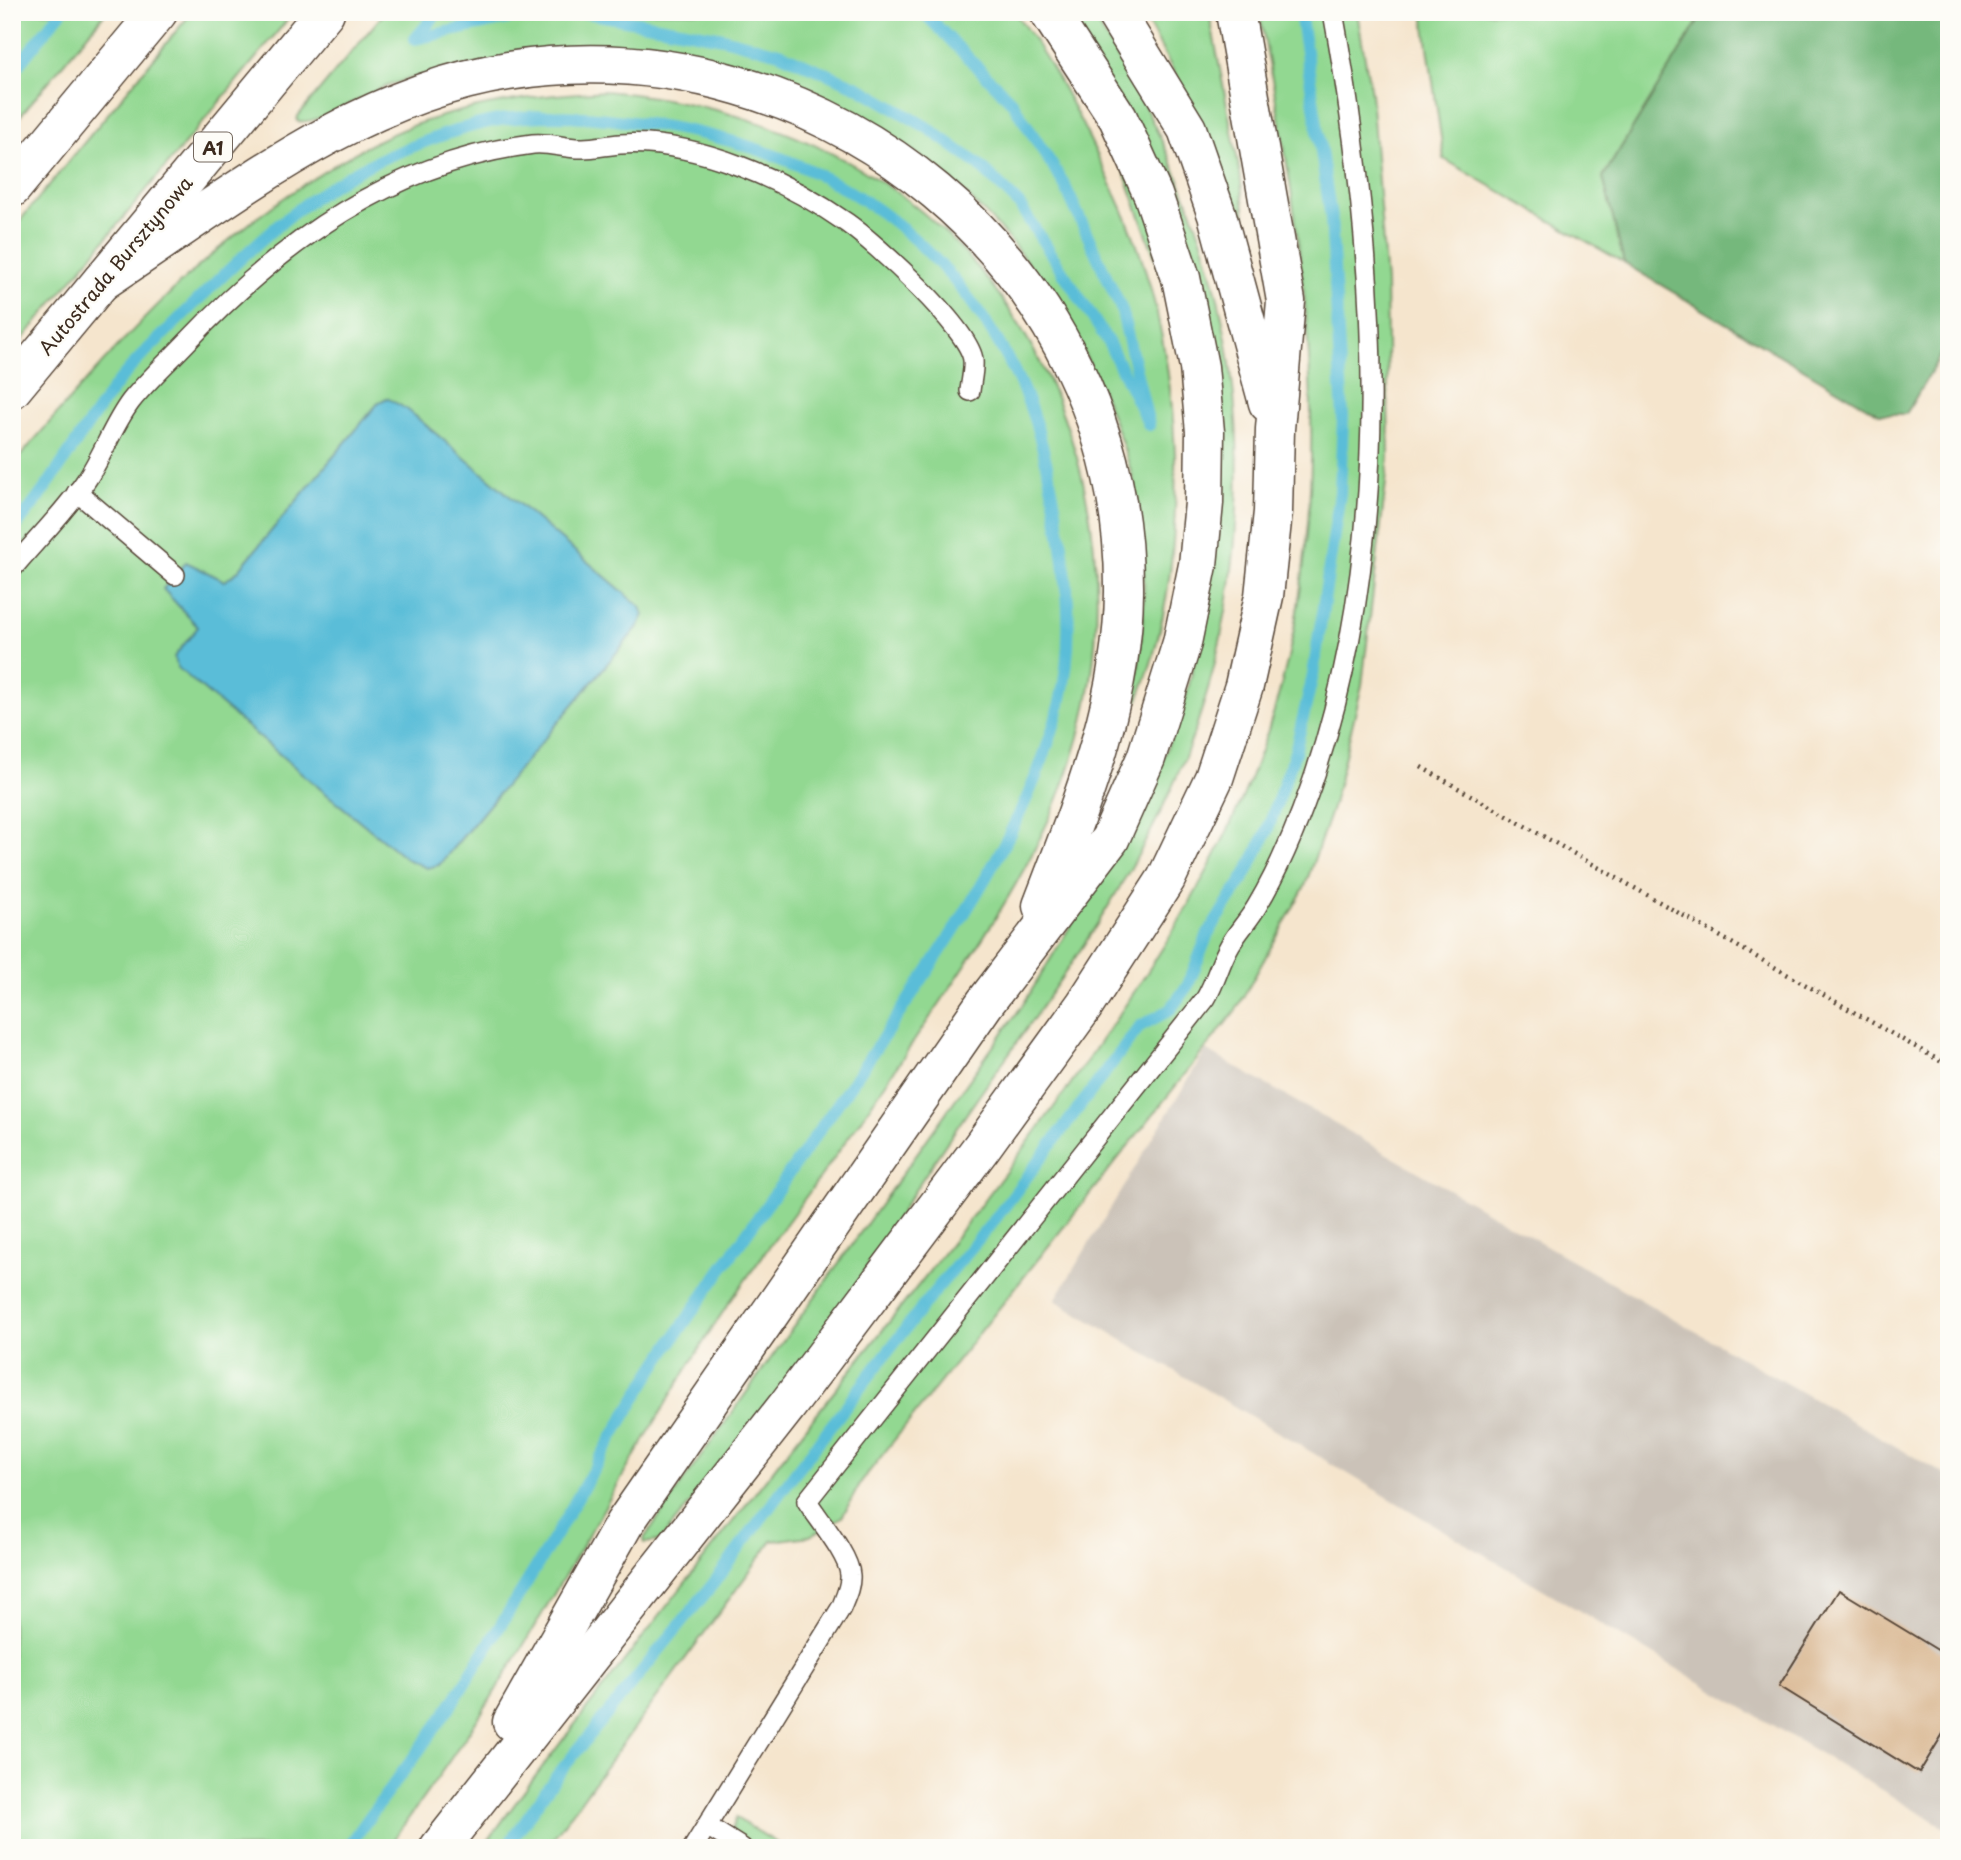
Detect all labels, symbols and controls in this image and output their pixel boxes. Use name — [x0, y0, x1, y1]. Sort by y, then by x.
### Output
road number: A1 — [194, 132, 232, 162]
street label: Autostrada Bursztynowa — [32, 169, 199, 361]

